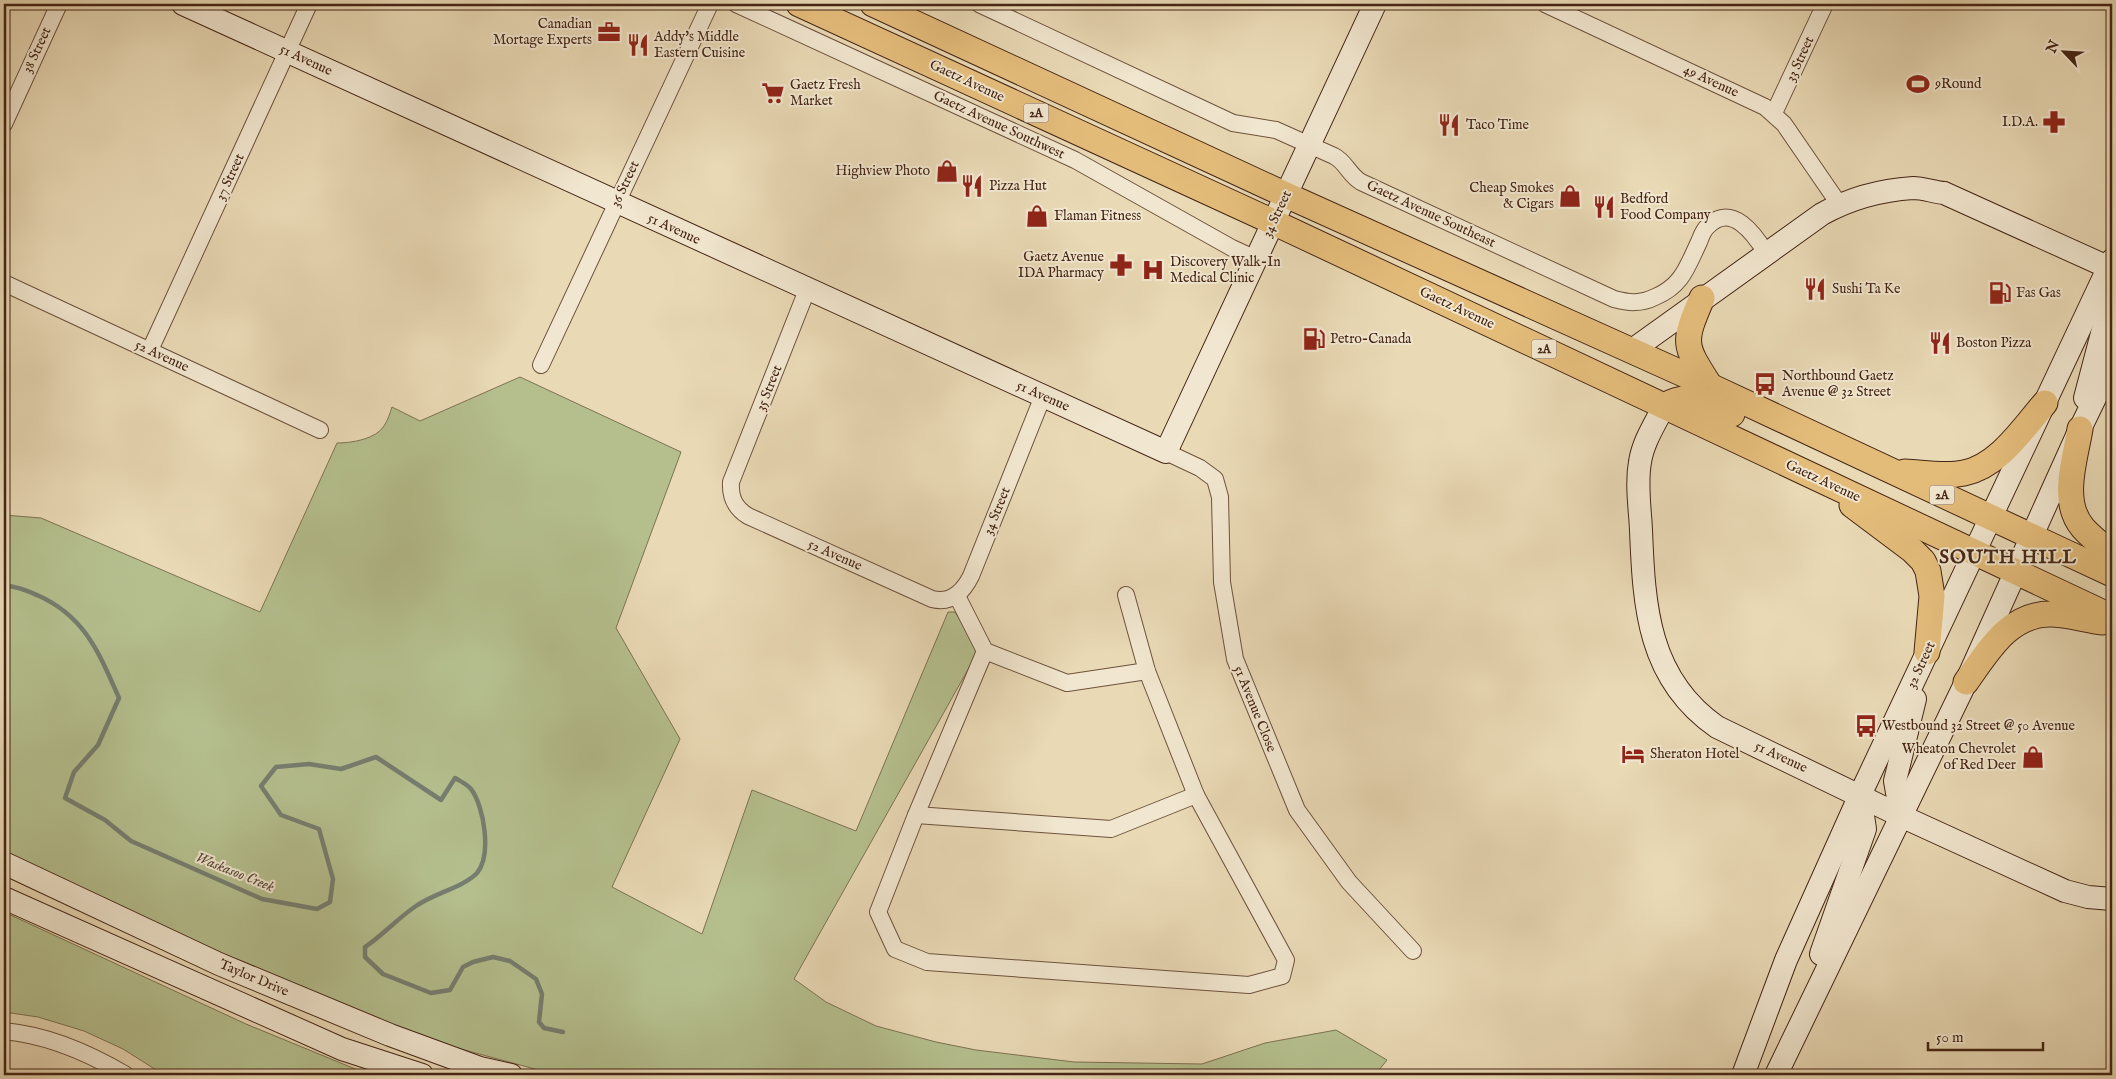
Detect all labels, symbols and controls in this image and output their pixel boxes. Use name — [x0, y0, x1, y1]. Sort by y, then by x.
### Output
place label: Canadian Mortage Experts — [493, 15, 593, 49]
office icon: Canadian Mortage Experts — [596, 19, 622, 45]
street label: 38 Street — [19, 24, 55, 76]
place label: Addy's Middle Eastern Cuisine — [653, 28, 746, 62]
north arrow — [2038, 28, 2088, 78]
restaurant icon: Addy's Middle Eastern Cuisine — [625, 32, 651, 58]
street label: 33 Street — [1782, 33, 1818, 85]
text: N — [2042, 38, 2064, 57]
street label: 51 Avenue — [277, 40, 336, 80]
street label: Gaetz Avenue — [927, 56, 1008, 106]
street label: 49 Avenue — [1681, 60, 1742, 102]
sports icon: 9Round — [1905, 71, 1931, 97]
place label: 9Round — [1934, 75, 1982, 93]
place label: Gaetz Fresh Market — [790, 76, 861, 110]
supermarket icon: Gaetz Fresh Market — [760, 80, 786, 106]
street label: Gaetz Avenue Southwest — [930, 87, 1068, 163]
road number: 2A — [1024, 104, 1048, 122]
pharmacy icon: I.D.A. — [2041, 109, 2067, 135]
restaurant icon: Taco Time — [1436, 112, 1462, 138]
place label: I.D.A. — [2002, 113, 2038, 131]
place label: Taco Time — [1466, 116, 1530, 134]
street label: 37 Street — [211, 151, 249, 203]
street label: 36 Street — [606, 158, 644, 210]
shop icon: Highview Photo — [934, 158, 960, 184]
place label: Highview Photo — [835, 162, 930, 180]
restaurant icon: Pizza Hut — [959, 173, 985, 199]
street label: Gaetz Avenue Southeast — [1364, 176, 1498, 252]
place label: Pizza Hut — [989, 177, 1047, 195]
place label: Cheap Smokes & Cigars — [1469, 179, 1554, 213]
shop icon: Cheap Smokes & Cigars — [1557, 183, 1583, 209]
street label: 34 Street — [1258, 187, 1296, 240]
place label: Bedford Food Company — [1620, 190, 1711, 224]
restaurant icon: Bedford Food Company — [1591, 194, 1617, 220]
shop icon: Flaman Fitness — [1024, 203, 1050, 229]
place label: Flaman Fitness — [1054, 207, 1141, 225]
street label: 51 Avenue — [645, 209, 704, 249]
place label: Gaetz Avenue IDA Pharmacy — [1018, 248, 1105, 282]
pharmacy icon: Gaetz Avenue IDA Pharmacy — [1108, 252, 1134, 278]
place label: Discovery Walk-In Medical Clinic — [1170, 253, 1281, 287]
hospital icon: Discovery Walk-In Medical Clinic — [1140, 257, 1166, 283]
restaurant icon: Sushi Ta Ke — [1802, 276, 1828, 302]
place label: Sushi Ta Ke — [1832, 280, 1901, 298]
fuel station icon: Fas Gas — [1987, 280, 2013, 306]
street label: Gaetz Avenue — [1417, 283, 1498, 333]
place label: Fas Gas — [2016, 284, 2061, 302]
fuel station icon: Petro-Canada — [1301, 326, 1327, 352]
place label: Petro-Canada — [1330, 330, 1412, 348]
restaurant icon: Boston Pizza — [1927, 330, 1953, 356]
place label: Boston Pizza — [1956, 334, 2032, 352]
street label: 52 Avenue — [132, 336, 192, 377]
road number: 2A — [1532, 339, 1556, 358]
street label: 35 Street — [752, 362, 786, 414]
place label: Northbound Gaetz Avenue @ 32 Street — [1781, 367, 1894, 401]
bus stop icon: Northbound Gaetz Avenue @ 32 Street — [1752, 371, 1778, 397]
street label: 51 Avenue — [1014, 376, 1073, 416]
street label: Gaetz Avenue — [1783, 456, 1864, 506]
street label: 34 Street — [979, 484, 1015, 538]
road number: 2A — [1930, 486, 1954, 504]
street label: 52 Avenue — [805, 535, 865, 575]
district label: SOUTH HILL — [1939, 546, 2077, 570]
street label: 32 Street — [1902, 639, 1940, 691]
street label: 51 Avenue Close — [1229, 663, 1281, 755]
bus stop icon: Westbound 32 Street @ 50 Avenue — [1853, 713, 1879, 739]
place label: Westbound 32 Street @ 50 Avenue — [1882, 717, 2076, 735]
street label: 51 Avenue — [1752, 737, 1811, 777]
place label: Wheaton Chevrolet of Red Deer — [1902, 740, 2016, 774]
hotel icon: Sheraton Hotel — [1620, 741, 1646, 767]
shop icon: Wheaton Chevrolet of Red Deer — [2020, 744, 2046, 770]
place label: Sheraton Hotel — [1650, 745, 1740, 763]
water label: Waskasoo Creek — [193, 848, 277, 896]
street label: Taylor Drive — [216, 955, 292, 1001]
scale bar — [1928, 1019, 2044, 1051]
text: 50 m — [1936, 1028, 1964, 1047]

